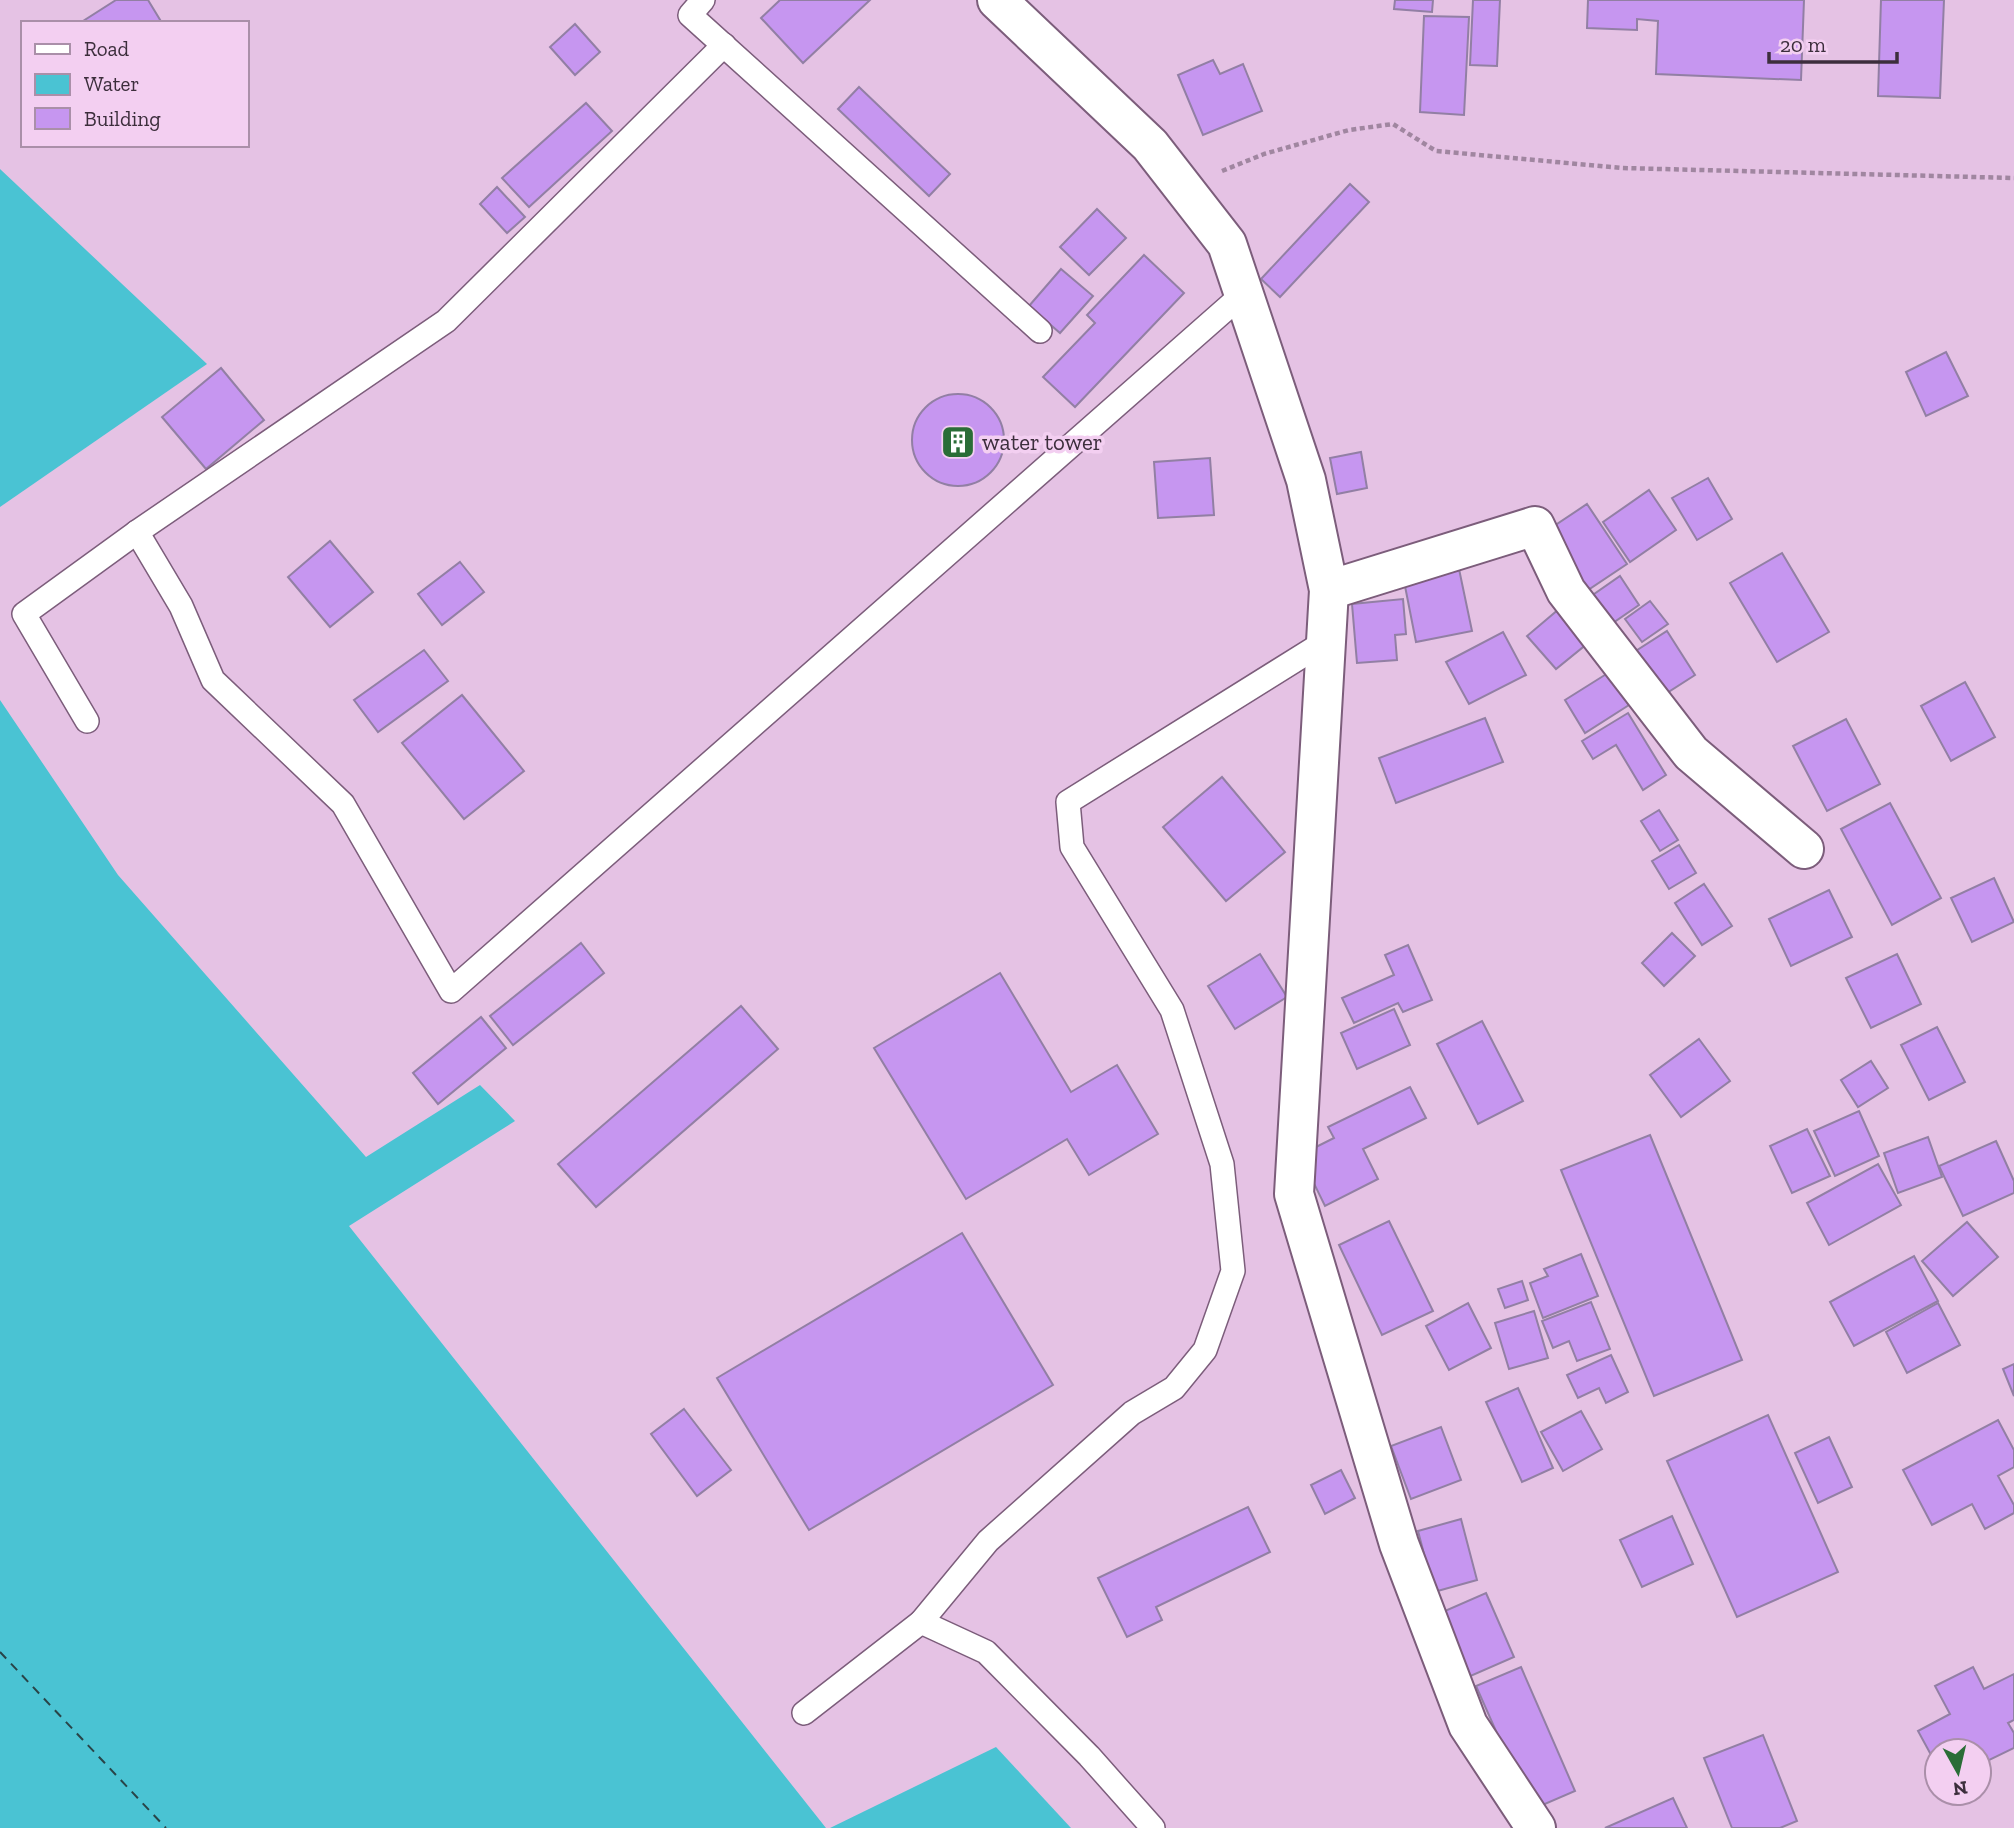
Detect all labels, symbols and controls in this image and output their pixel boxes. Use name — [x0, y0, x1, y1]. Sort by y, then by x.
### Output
legend — [21, 21, 248, 147]
scale bar — [1769, 21, 1897, 65]
text: 20 m — [1780, 32, 1826, 57]
text: Road — [84, 36, 130, 61]
text: Water — [84, 71, 139, 96]
text: Building — [84, 106, 161, 131]
building icon: water tower — [939, 423, 977, 461]
place label: water tower — [982, 428, 1103, 456]
north arrow — [1923, 1737, 1993, 1807]
text: N — [1952, 1776, 1969, 1801]

